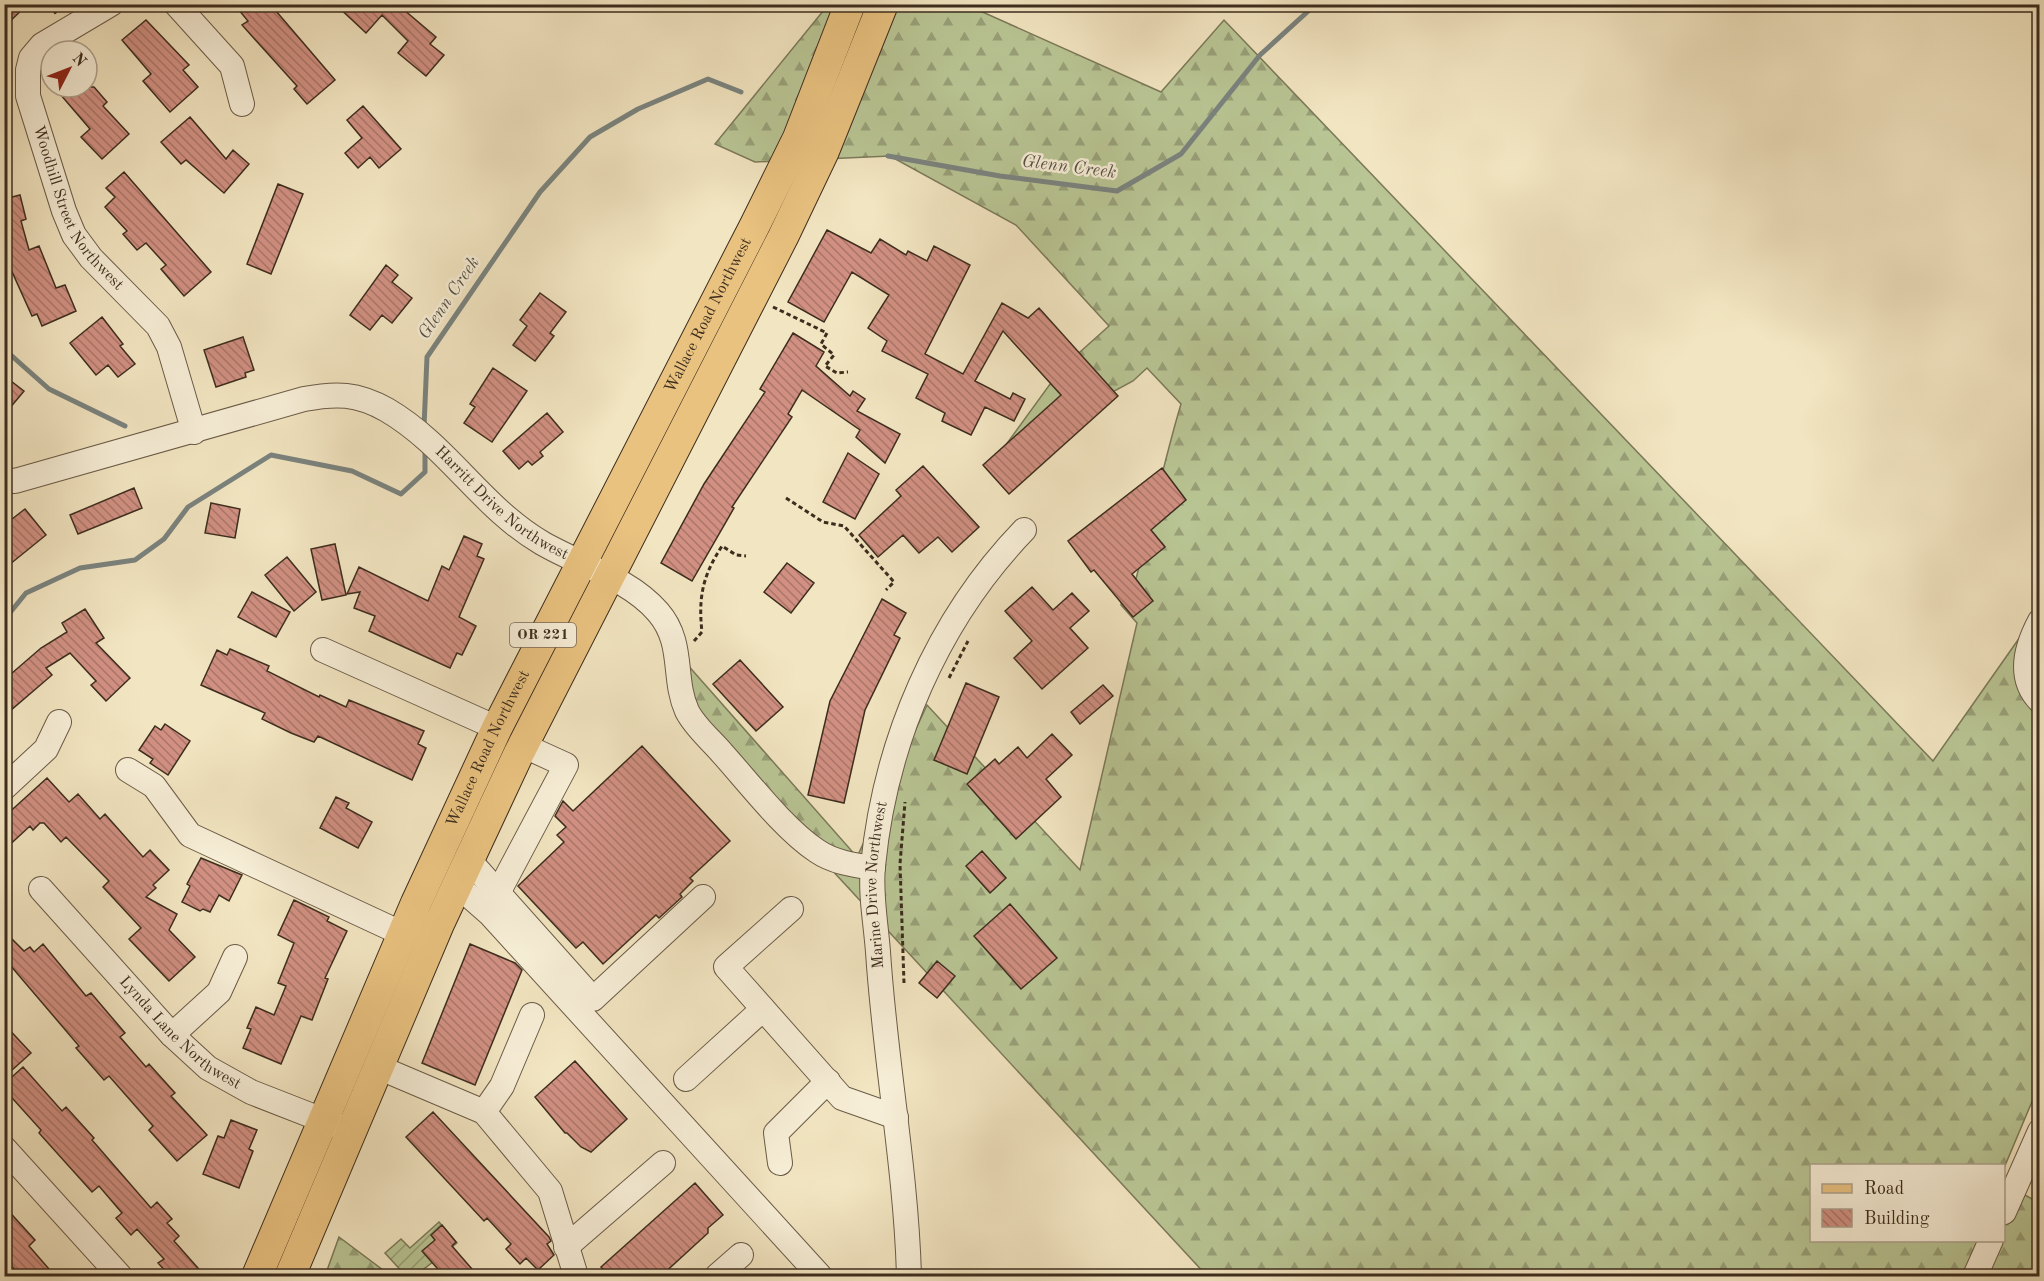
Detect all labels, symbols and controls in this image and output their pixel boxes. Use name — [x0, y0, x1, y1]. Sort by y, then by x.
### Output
north arrow — [39, 39, 99, 99]
text: N — [69, 50, 89, 71]
street label: Woodhill Street Northwest — [30, 124, 127, 294]
water label: Glenn Creek — [1021, 152, 1117, 182]
street label: Wallace Road Northwest — [662, 235, 755, 396]
water label: Glenn Creek — [415, 253, 483, 342]
street label: Harritt Drive Northwest — [432, 443, 571, 563]
road number: OR 221 — [510, 623, 576, 647]
street label: Wallace Road Northwest — [444, 667, 533, 830]
street label: Marine Drive Northwest — [864, 799, 891, 969]
street label: Lynda Lane Northwest — [116, 974, 244, 1093]
legend — [1810, 1164, 2005, 1242]
text: Road — [1864, 1180, 1904, 1198]
text: Building — [1864, 1210, 1930, 1228]

